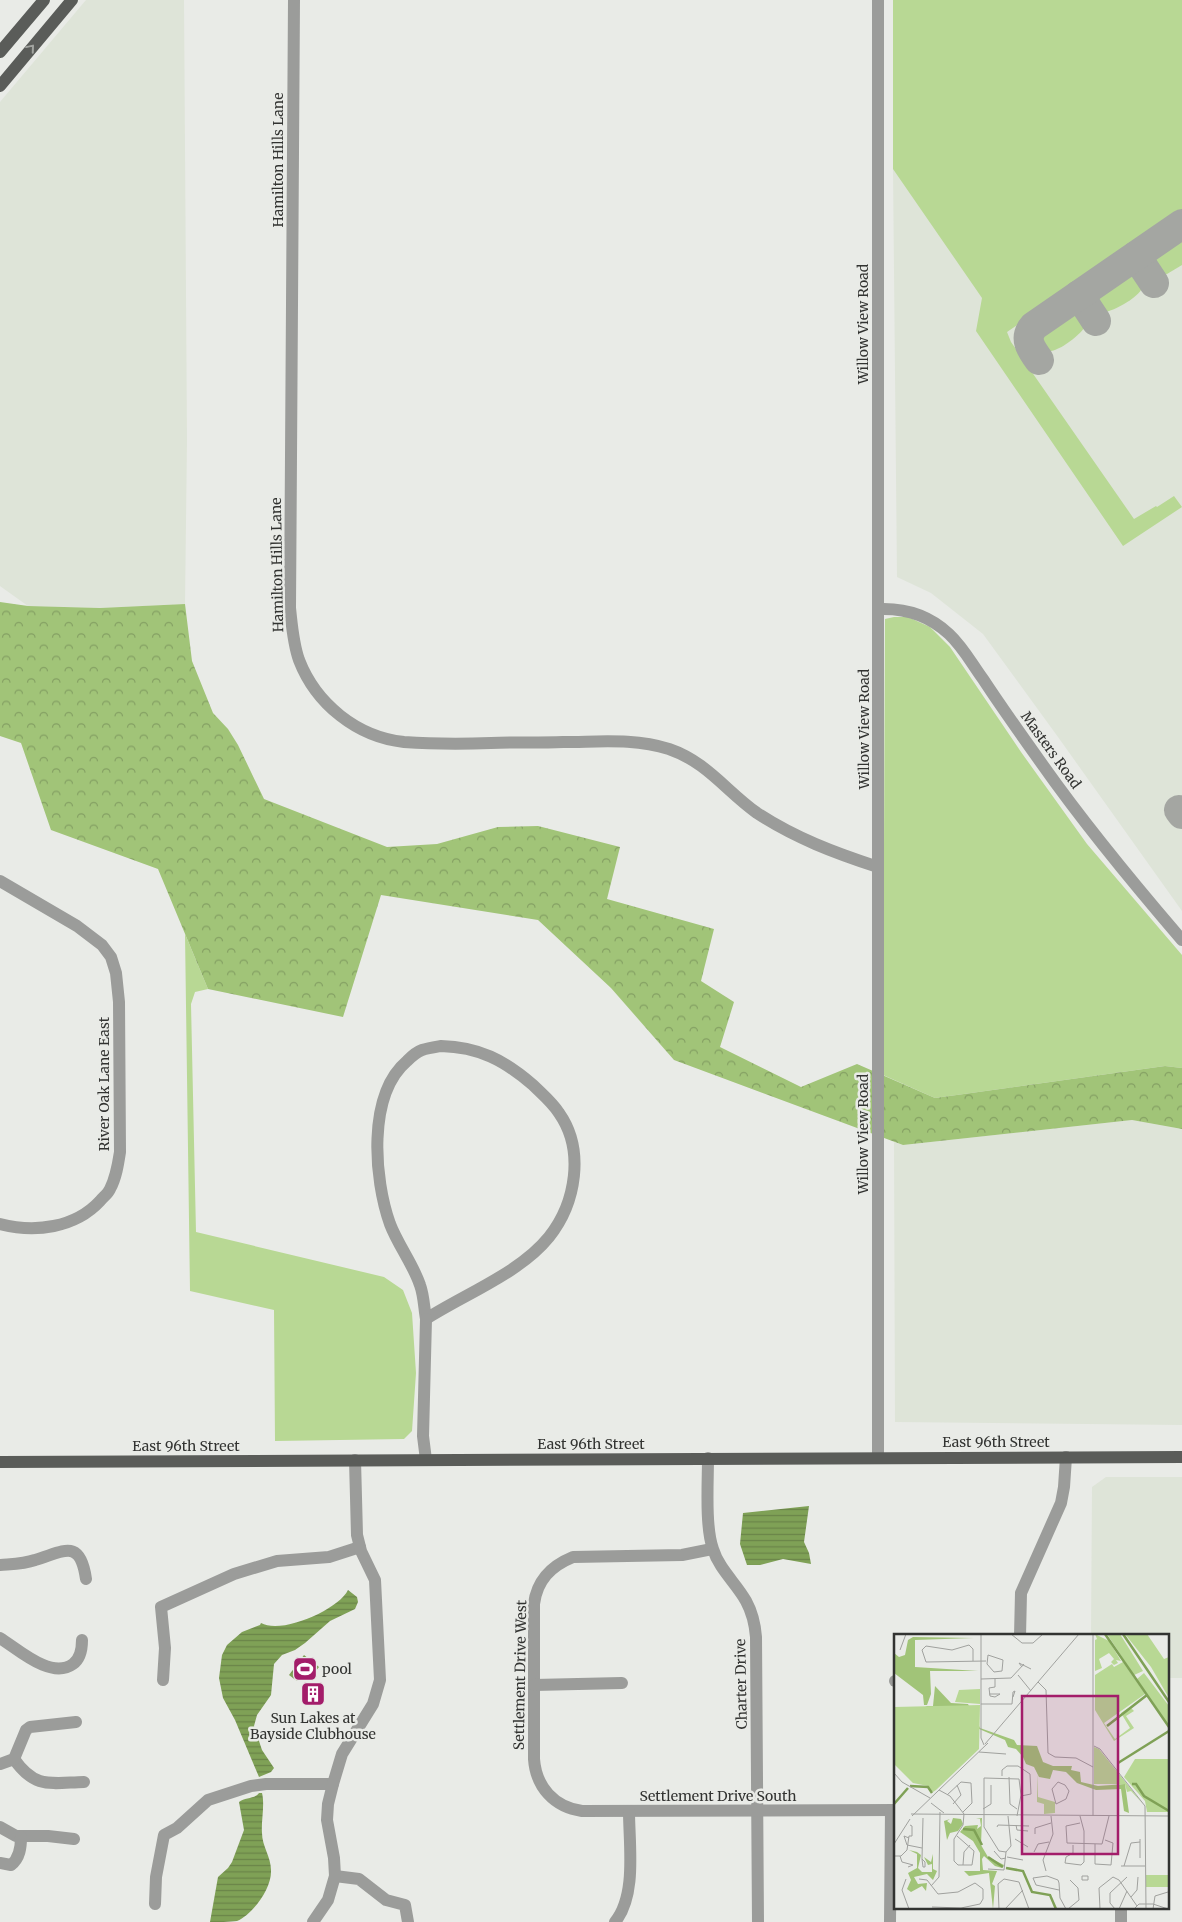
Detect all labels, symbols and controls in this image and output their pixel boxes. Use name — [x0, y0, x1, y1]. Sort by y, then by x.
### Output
one-way arrow — [26, 45, 35, 54]
street label: Hamilton Hills Lane — [269, 93, 287, 227]
street label: Willow View Road — [854, 263, 872, 385]
street label: Hamilton Hills Lane — [267, 497, 287, 633]
street label: Willow View Road — [855, 668, 873, 790]
street label: Masters Road — [1017, 708, 1085, 793]
street label: River Oak Lane East — [95, 1016, 113, 1151]
street label: Willow View Road — [854, 1073, 872, 1195]
street label: East 96th Street — [942, 1433, 1050, 1451]
street label: East 96th Street — [537, 1435, 645, 1453]
street label: East 96th Street — [132, 1437, 240, 1455]
street label: Settlement Drive West — [510, 1599, 530, 1750]
inset map — [894, 1634, 1170, 1910]
street label: Charter Drive — [731, 1639, 751, 1729]
sports icon: pool — [292, 1656, 318, 1682]
place label: pool — [322, 1660, 353, 1678]
building icon: Sun Lakes at Bayside Clubhouse — [300, 1681, 326, 1707]
place label: Sun Lakes at Bayside Clubhouse — [250, 1709, 376, 1743]
street label: Settlement Drive South — [639, 1787, 797, 1805]

